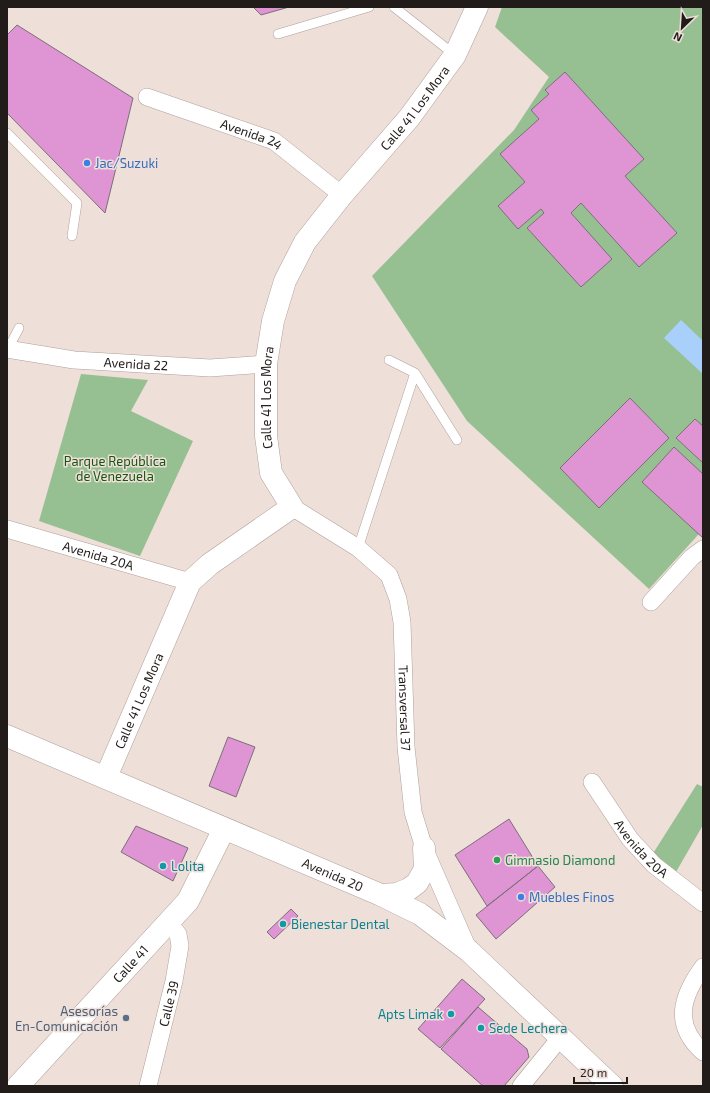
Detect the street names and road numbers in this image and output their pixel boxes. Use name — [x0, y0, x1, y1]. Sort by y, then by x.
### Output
street label: Calle 41 Los Mora — [377, 62, 453, 153]
street label: Avenida 24 — [218, 115, 286, 153]
street label: Calle 41 Los Mora — [258, 345, 277, 450]
street label: Avenida 22 — [103, 354, 169, 374]
street label: Avenida 20A — [61, 538, 136, 573]
street label: Calle 41 Los Mora — [111, 650, 167, 751]
street label: Transversal 37 — [395, 665, 414, 752]
street label: Avenida 20A — [611, 816, 671, 881]
street label: Avenida 20 — [300, 854, 366, 895]
street label: Calle 41 — [109, 942, 152, 986]
street label: Calle 39 — [155, 979, 182, 1028]

